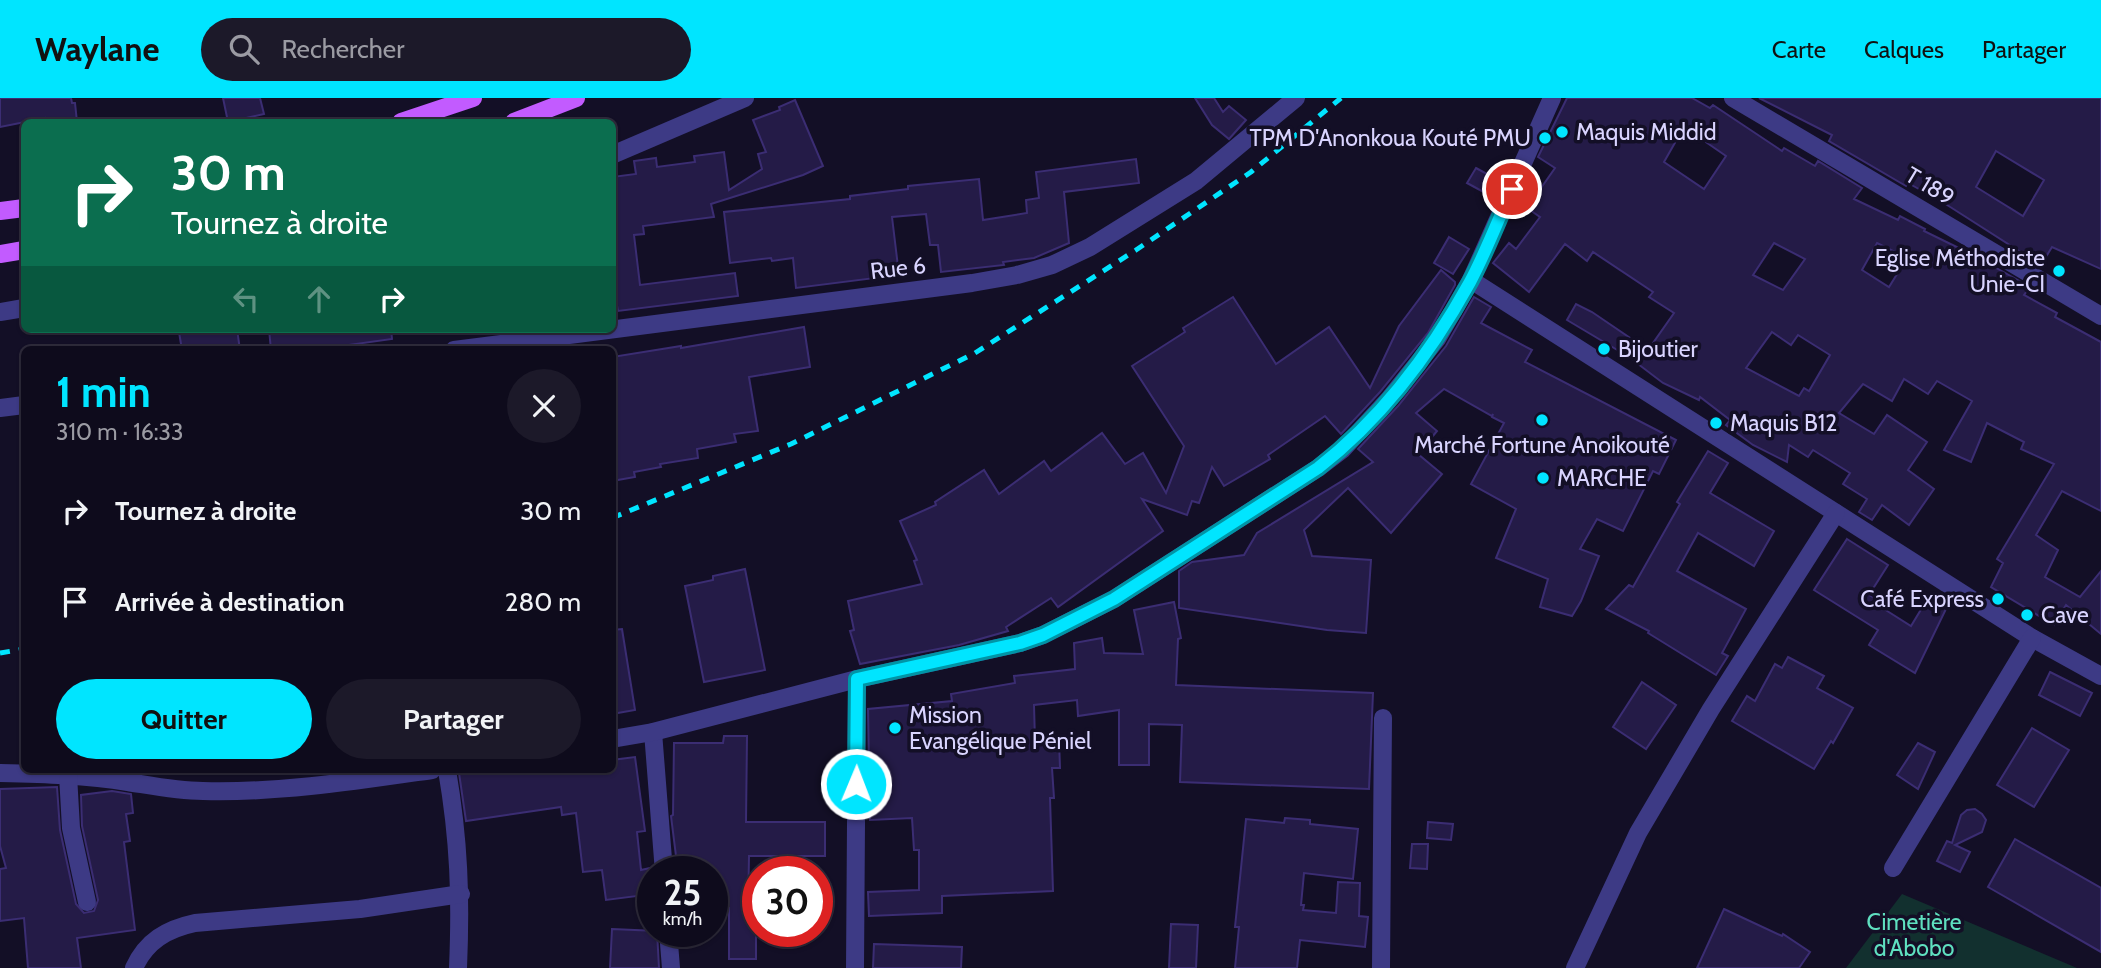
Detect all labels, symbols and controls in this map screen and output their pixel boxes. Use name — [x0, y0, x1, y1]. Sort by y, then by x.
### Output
search box — [201, 18, 691, 81]
text: Waylane — [35, 29, 159, 69]
icon: search — [225, 30, 263, 68]
text: Rechercher — [281, 33, 404, 65]
text: Carte — [1772, 35, 1826, 64]
text: Calques — [1864, 35, 1944, 64]
text: Partager — [1982, 35, 2066, 64]
place label: Maquis Middid — [1576, 118, 1717, 146]
place label: TPM D'Anonkoua Kouté PMU — [1249, 124, 1531, 152]
marker: Maquis Middid — [1554, 124, 1570, 140]
marker: TPM D'Anonkoua Kouté PMU — [1537, 130, 1553, 146]
text: 30 m — [171, 143, 286, 202]
icon: right — [56, 147, 147, 238]
pin — [1482, 159, 1542, 219]
street label: T 189 — [1901, 161, 1959, 211]
icon: arrive — [1493, 170, 1531, 208]
text: Tournez à droite — [171, 203, 388, 242]
place label: Eglise Méthodiste Unie-CI — [1875, 244, 2045, 298]
street label: Rue 6 — [869, 251, 927, 285]
marker: Eglise Méthodiste Unie-CI — [2051, 263, 2067, 279]
icon: left — [227, 280, 265, 318]
icon: ahead — [300, 280, 338, 318]
icon: right — [373, 280, 411, 318]
place label: Bijoutier — [1618, 335, 1698, 363]
marker: Bijoutier — [1596, 341, 1612, 357]
text: 1 min — [56, 366, 151, 418]
button: close — [507, 369, 581, 443]
place label: Maquis B12 — [1730, 409, 1837, 437]
marker: Marché Fortune Anoikouté — [1534, 412, 1550, 428]
marker: Maquis B12 — [1708, 415, 1724, 431]
text: 310 m · 16:33 — [56, 418, 183, 446]
place label: Marché Fortune Anoikouté — [1414, 431, 1670, 459]
place label: MARCHE — [1557, 464, 1647, 492]
marker: MARCHE — [1535, 470, 1551, 486]
icon: right — [56, 492, 94, 530]
text: Tournez à droite — [115, 495, 297, 527]
text: 30 m — [520, 495, 581, 527]
icon: arrive — [56, 583, 94, 621]
place label: Café Express — [1860, 585, 1984, 613]
text: Arrivée à destination — [115, 586, 345, 618]
text: 280 m — [505, 586, 581, 618]
marker: Café Express — [1990, 591, 2006, 607]
place label: Cave — [2041, 601, 2089, 629]
marker: Cave — [2019, 607, 2035, 623]
button: Quitter — [56, 679, 312, 759]
button: Partager — [326, 679, 581, 759]
place label: Mission Evangélique Péniel — [909, 701, 1092, 755]
marker: Mission Evangélique Péniel — [887, 720, 903, 736]
position arrow — [819, 747, 893, 821]
speed limit sign: 30 — [742, 856, 833, 947]
text: 25 — [664, 871, 701, 914]
text: km/h — [663, 908, 702, 930]
park label: Cimetière d'Abobo — [1867, 908, 1962, 962]

